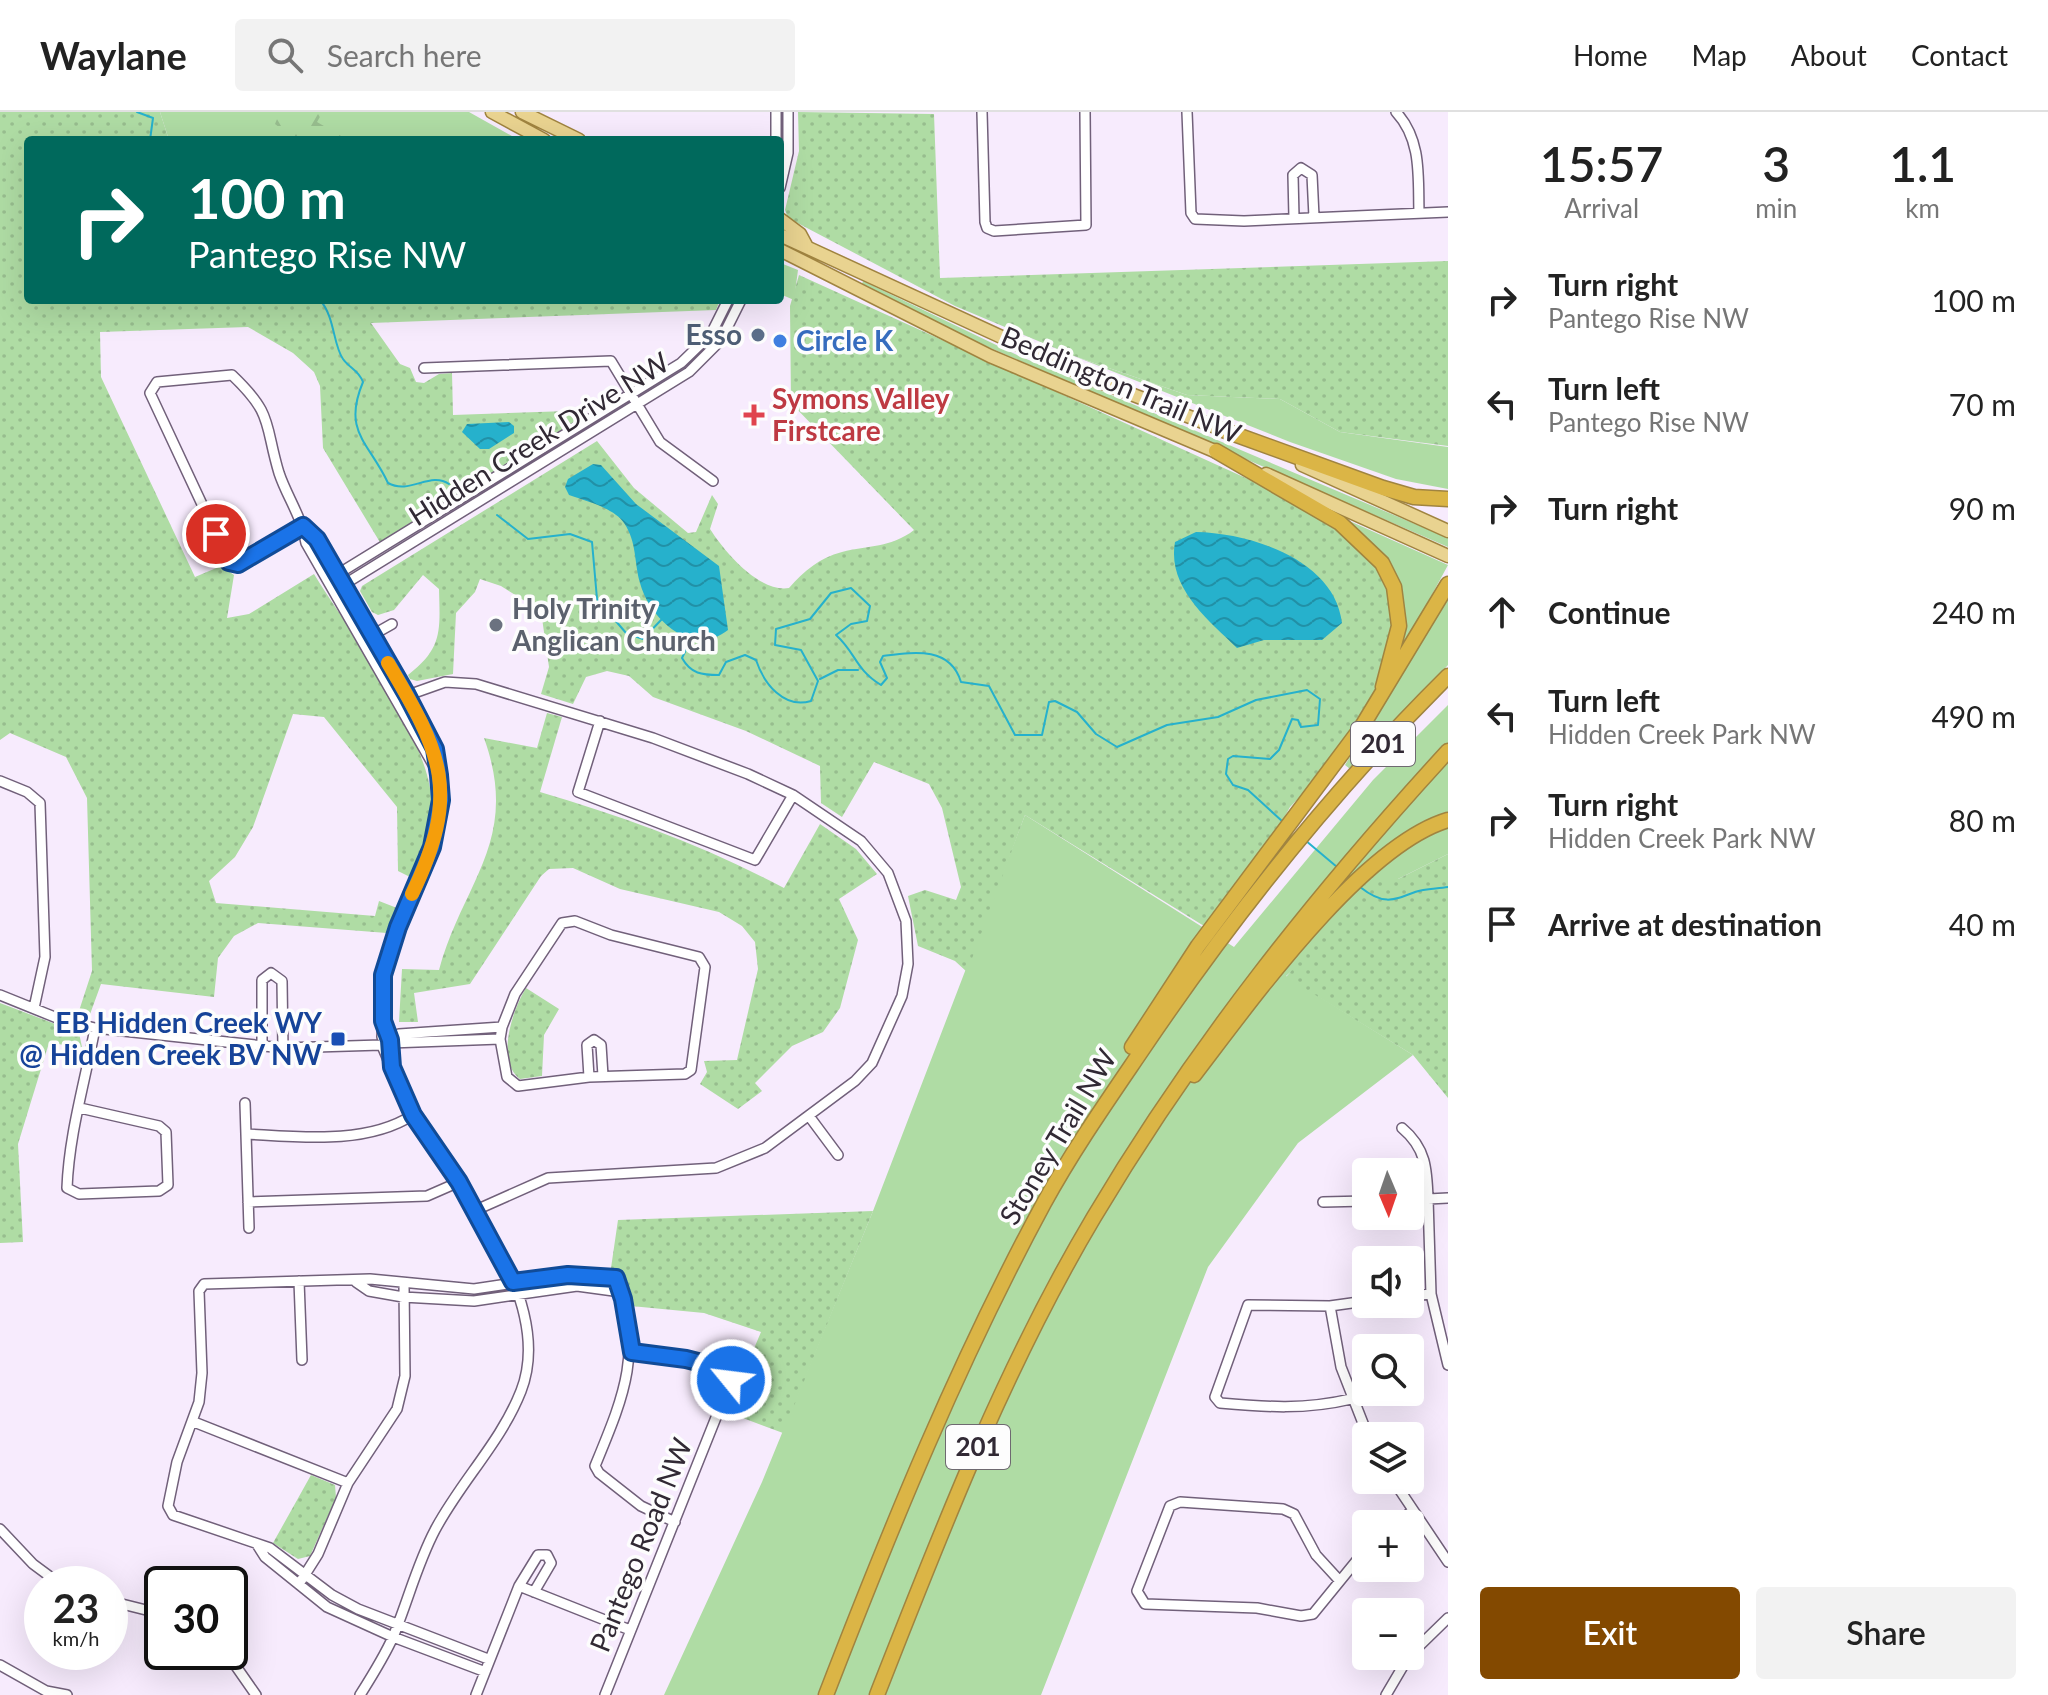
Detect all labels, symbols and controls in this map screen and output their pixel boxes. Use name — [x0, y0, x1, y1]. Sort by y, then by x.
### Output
search box — [235, 19, 795, 91]
text: Waylane — [40, 32, 187, 78]
icon: search — [263, 33, 307, 77]
text: Search here — [327, 37, 482, 73]
text: Home — [1573, 38, 1648, 72]
text: Map — [1692, 38, 1747, 72]
text: About — [1791, 38, 1867, 72]
text: Contact — [1911, 38, 2008, 72]
text: 15:57 — [1540, 135, 1663, 192]
text: 3 — [1762, 135, 1790, 192]
text: 1.1 — [1889, 135, 1956, 192]
text: 100 m — [188, 164, 346, 231]
icon: right — [56, 168, 160, 272]
text: Arrival — [1564, 192, 1639, 224]
text: min — [1755, 192, 1797, 224]
text: km — [1905, 192, 1940, 224]
text: Pantego Rise NW — [188, 232, 466, 276]
text: Turn right — [1548, 266, 1678, 302]
icon: right — [1480, 278, 1524, 322]
text: 100 m — [1931, 282, 2016, 318]
text: Pantego Rise NW — [1548, 302, 1749, 334]
place label: Esso — [685, 317, 742, 351]
street label: Beddington Trail NW — [996, 318, 1246, 450]
place label: Circle K — [796, 323, 894, 357]
marker: Esso — [749, 326, 767, 344]
marker: Circle K — [771, 332, 789, 350]
street label: Hidden Creek Drive NW — [402, 344, 675, 532]
text: Turn left — [1548, 370, 1660, 406]
place label: Symons Valley Firstcare — [772, 381, 950, 447]
icon: left — [1480, 382, 1524, 426]
text: 70 m — [1949, 386, 2016, 422]
marker: Symons Valley Firstcare — [743, 404, 765, 426]
text: Pantego Rise NW — [1548, 406, 1749, 438]
icon: right — [1480, 486, 1524, 530]
text: Turn right — [1548, 490, 1678, 526]
text: 90 m — [1949, 490, 2016, 526]
pin — [182, 500, 250, 568]
icon: arrive — [194, 512, 238, 556]
icon: ahead — [1480, 590, 1524, 634]
place label: Holy Trinity Anglican Church — [511, 591, 716, 657]
text: Continue — [1548, 594, 1671, 630]
text: 240 m — [1931, 594, 2016, 630]
marker: Holy Trinity Anglican Church — [487, 616, 505, 634]
text: Turn left — [1548, 682, 1660, 718]
icon: left — [1480, 694, 1524, 738]
text: 490 m — [1931, 698, 2016, 734]
text: Hidden Creek Park NW — [1548, 718, 1816, 750]
road number: 201 — [1351, 722, 1415, 766]
text: Turn right — [1548, 786, 1678, 822]
icon: right — [1480, 798, 1524, 842]
text: 80 m — [1949, 802, 2016, 838]
text: Hidden Creek Park NW — [1548, 822, 1816, 854]
icon: arrive — [1480, 902, 1524, 946]
text: Arrive at destination — [1548, 906, 1822, 942]
text: 40 m — [1949, 906, 2016, 942]
place label: EB Hidden Creek WY @ Hidden Creek BV NW — [19, 1005, 323, 1071]
marker: EB Hidden Creek WY @ Hidden Creek BV NW — [329, 1030, 347, 1048]
street label: Stoney Trail NW — [991, 1043, 1123, 1230]
north arrow — [1352, 1158, 1424, 1230]
map controls — [1352, 1158, 1424, 1670]
button: sound — [1352, 1246, 1424, 1318]
button: search — [1352, 1334, 1424, 1406]
position arrow — [689, 1338, 773, 1422]
button: layers — [1352, 1422, 1424, 1494]
road number: 201 — [946, 1425, 1010, 1469]
street label: Pantego Road NW — [582, 1433, 698, 1656]
button: + — [1352, 1510, 1424, 1582]
speed limit sign: 30 — [144, 1566, 248, 1670]
text: 23 — [53, 1584, 99, 1632]
button: Exit — [1480, 1587, 1740, 1679]
button: Share — [1756, 1587, 2016, 1679]
button: − — [1352, 1598, 1424, 1670]
text: km/h — [53, 1626, 99, 1650]

